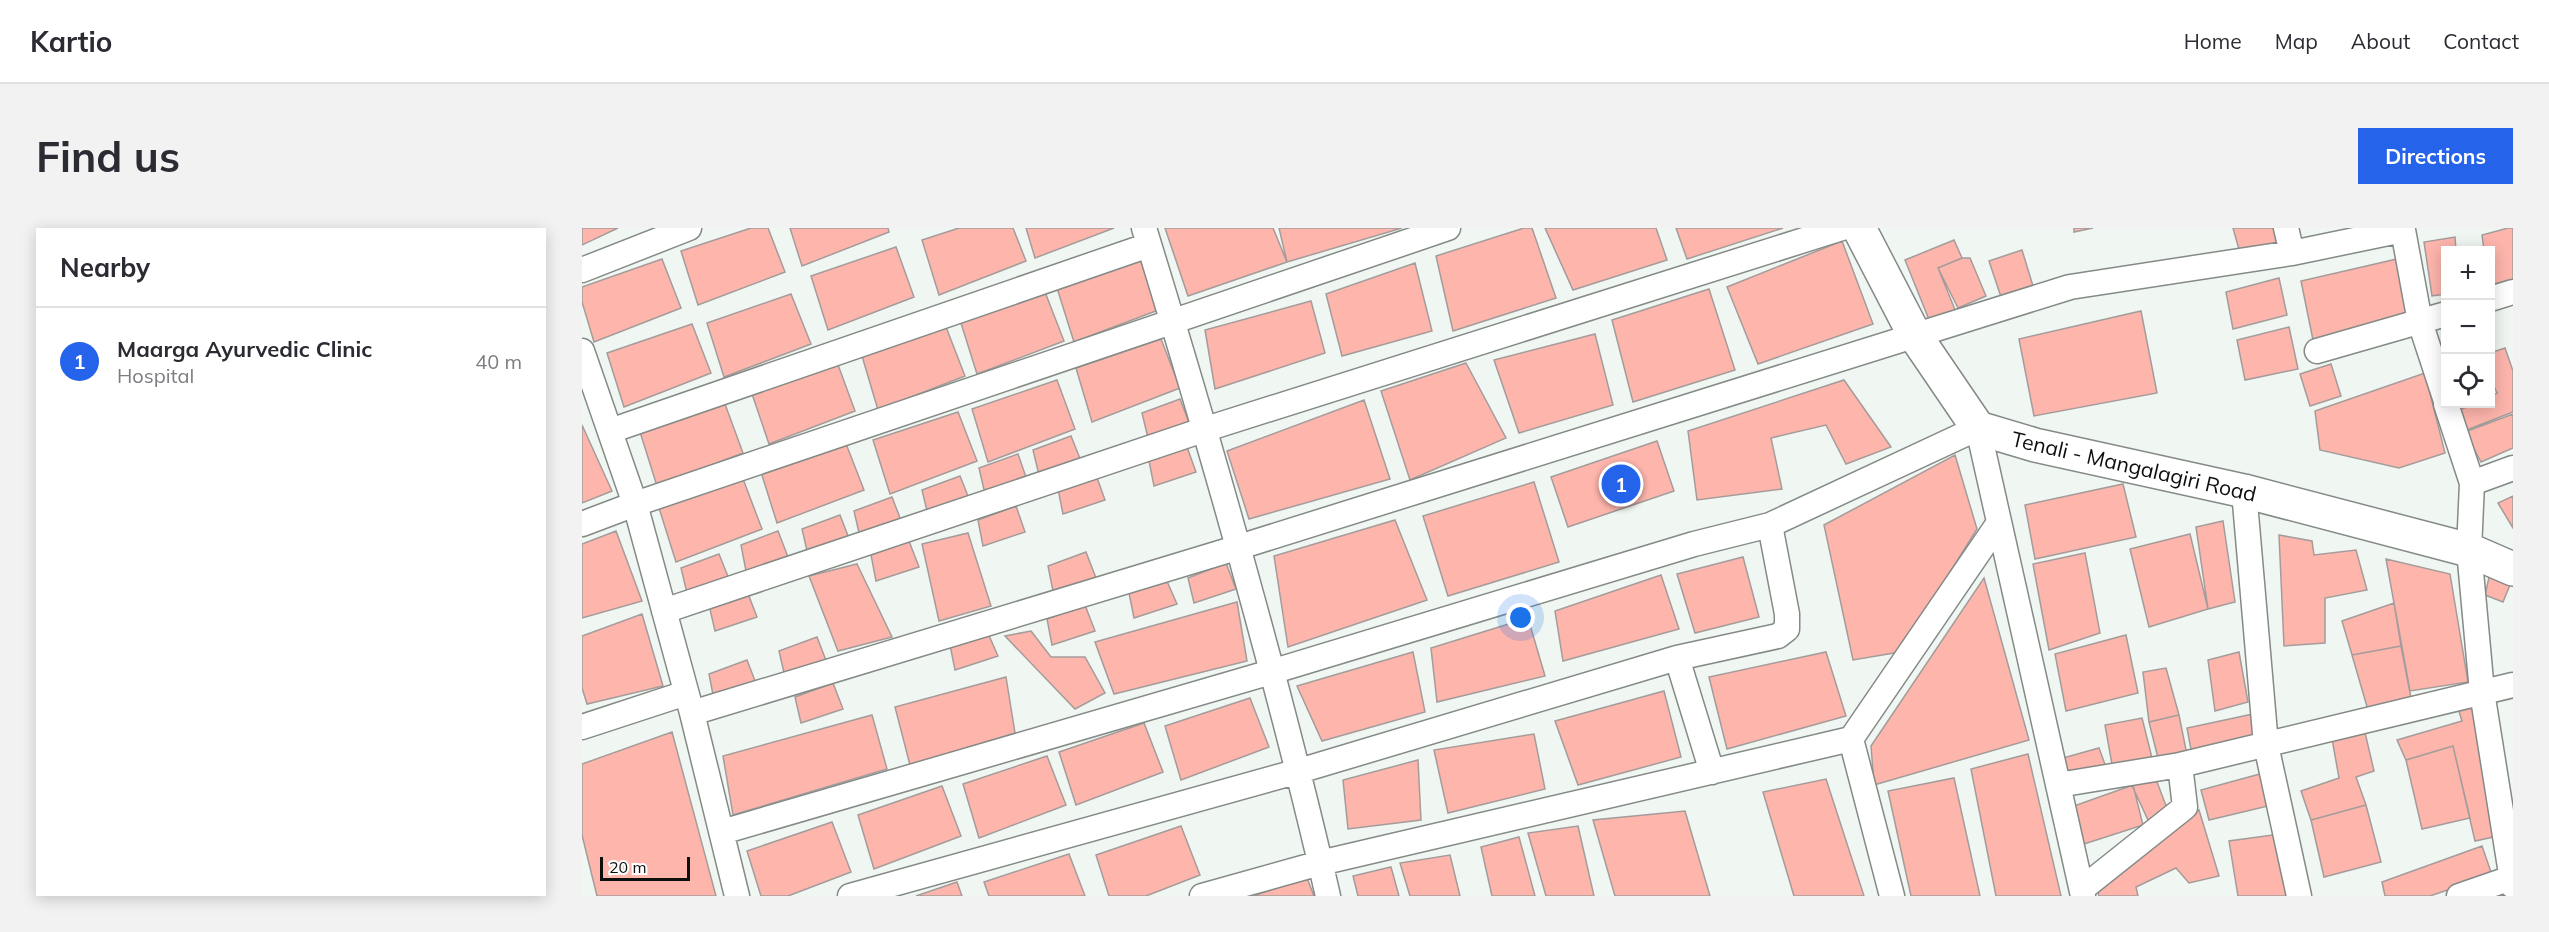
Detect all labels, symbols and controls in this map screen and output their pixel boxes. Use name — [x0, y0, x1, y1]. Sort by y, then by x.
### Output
text: Kartio — [30, 24, 112, 59]
text: Home — [2184, 28, 2242, 54]
text: Map — [2275, 28, 2318, 54]
text: About — [2351, 28, 2410, 54]
text: Contact — [2443, 28, 2519, 54]
button: Directions — [2358, 128, 2513, 184]
text: Find us — [36, 130, 180, 183]
map controls — [2441, 246, 2495, 408]
button: + — [2441, 246, 2495, 300]
text: Nearby — [60, 251, 150, 284]
button: − — [2441, 300, 2495, 354]
text: Maarga Ayurvedic Clinic — [117, 335, 372, 363]
text: 1 — [74, 349, 86, 374]
text: 40 m — [475, 349, 522, 374]
button: locate — [2441, 354, 2495, 408]
text: Hospital — [117, 363, 194, 388]
street label: Tenali - Mangalagiri Road — [2009, 425, 2259, 507]
pin: 1 — [1602, 462, 1640, 506]
your location — [1506, 603, 1535, 632]
scale bar — [600, 854, 690, 882]
text: 20 m — [609, 857, 646, 877]

